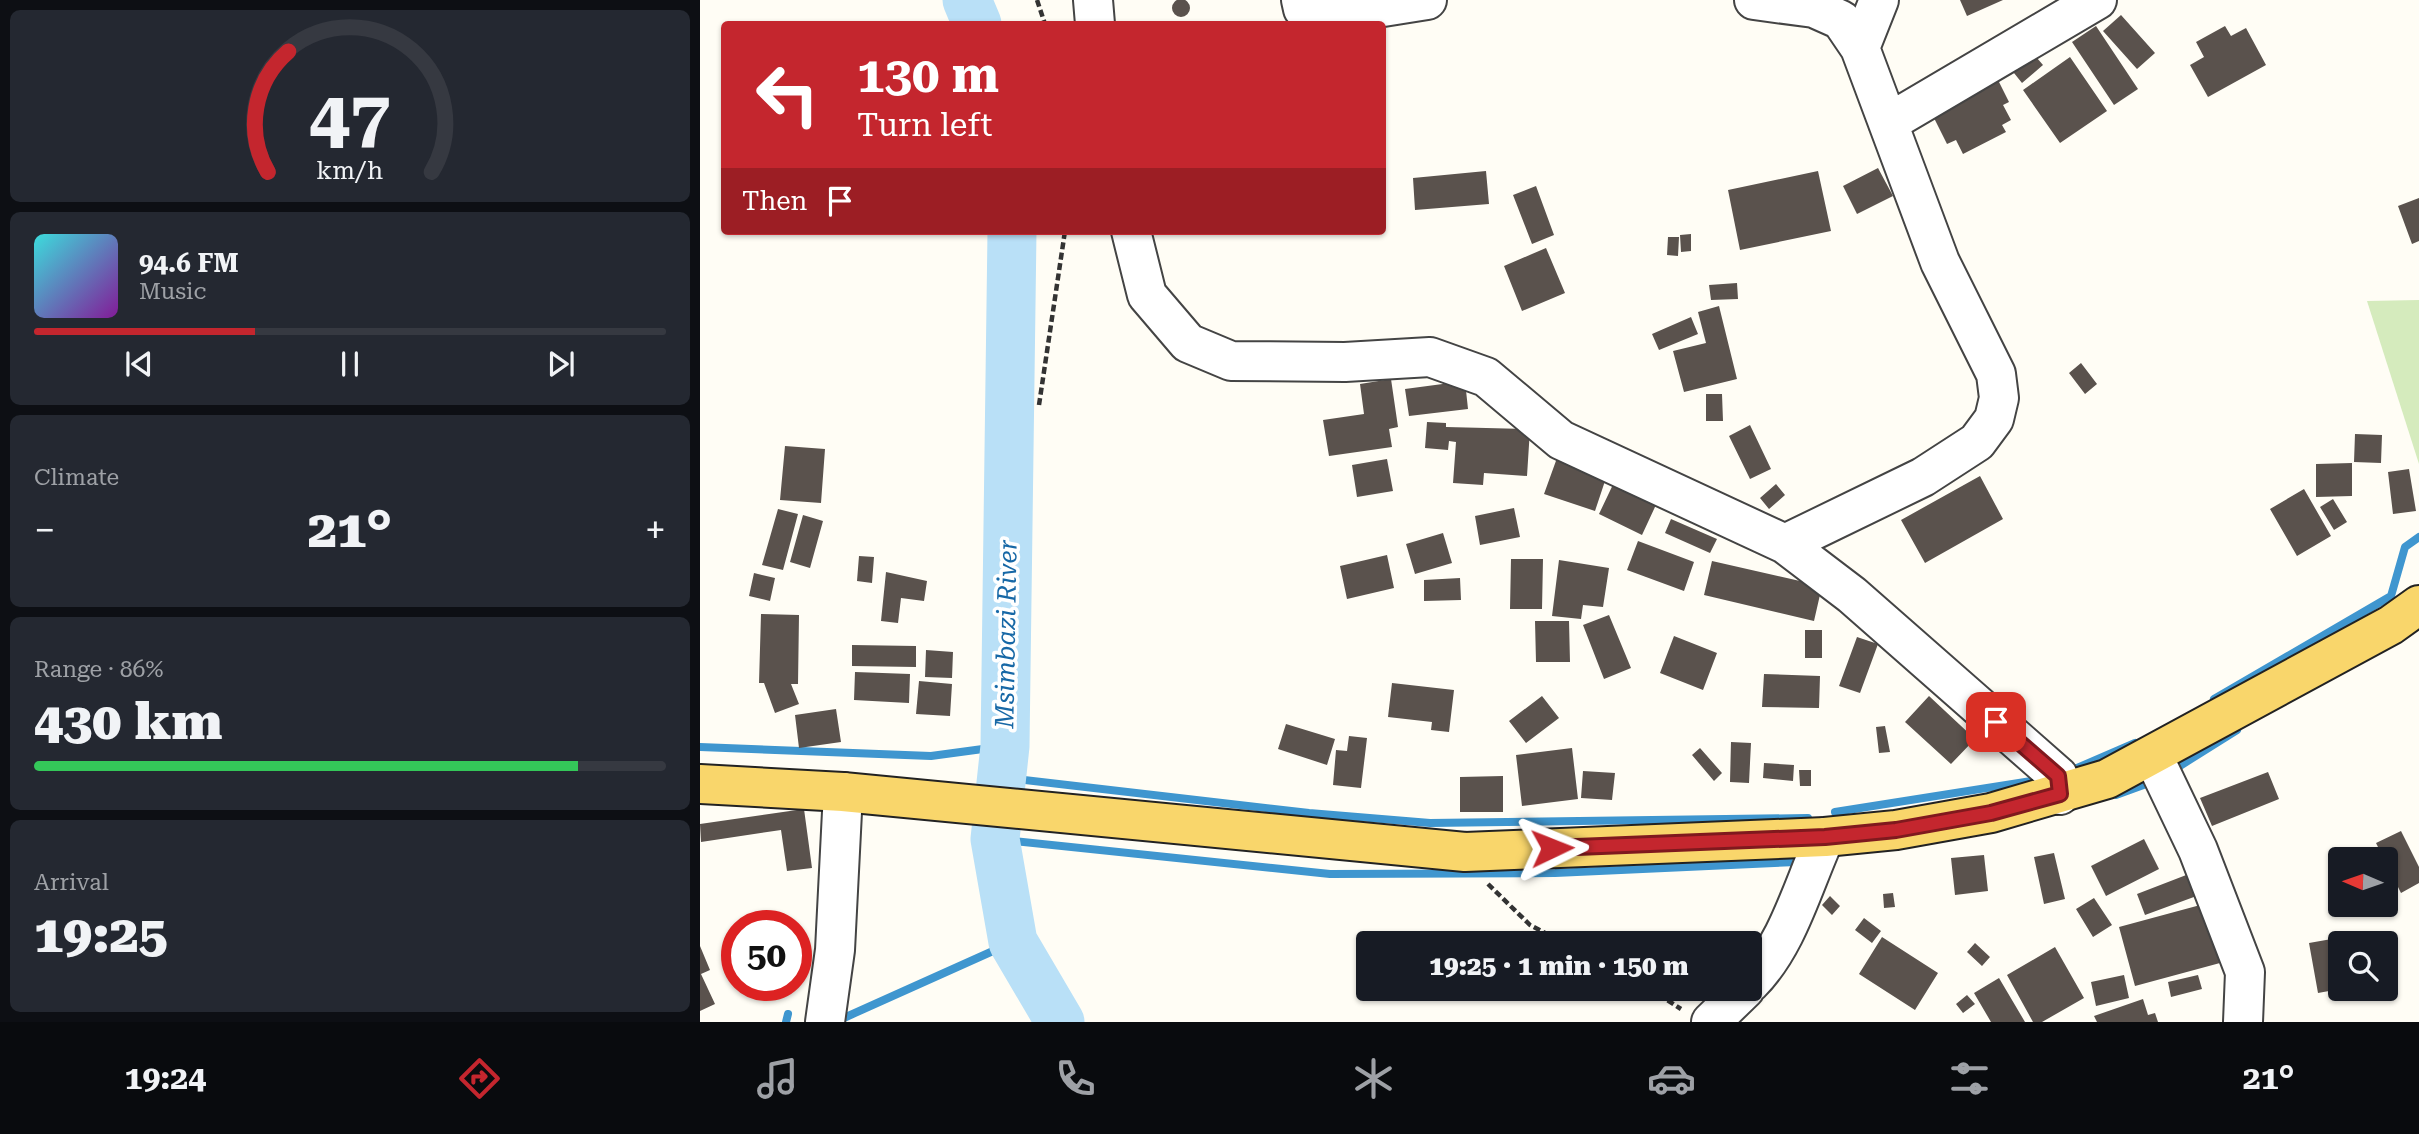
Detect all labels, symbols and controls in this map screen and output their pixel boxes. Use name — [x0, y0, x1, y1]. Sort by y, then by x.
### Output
text: 130 m — [857, 47, 999, 104]
icon: left — [742, 49, 833, 140]
text: 47 — [309, 76, 391, 161]
text: Turn left — [857, 106, 992, 144]
text: km/h — [317, 156, 383, 185]
icon: arrive — [821, 182, 859, 220]
text: Then — [742, 186, 807, 216]
text: 94.6 FM — [139, 248, 239, 278]
text: Music — [139, 278, 206, 305]
icon: previous — [120, 345, 158, 383]
icon: pause — [331, 345, 369, 383]
icon: next — [542, 345, 580, 383]
text: Climate — [34, 464, 119, 491]
text: 21° — [308, 499, 392, 560]
text: − — [34, 508, 55, 552]
text: + — [645, 508, 666, 552]
water label: Msimbazi River — [989, 539, 1023, 730]
text: Range · 86% — [34, 656, 163, 683]
text: 430 km — [34, 691, 222, 752]
pin — [1966, 692, 2026, 752]
icon: arrive — [1977, 703, 2015, 741]
position arrow — [1515, 811, 1589, 885]
north arrow — [2328, 847, 2398, 917]
map controls — [2328, 847, 2398, 1001]
text: Arrival — [34, 869, 109, 896]
text: 19:25 — [34, 904, 168, 965]
speed limit sign: 50 — [721, 910, 812, 1001]
button: search — [2328, 931, 2398, 1001]
text: 19:25 · 1 min · 150 m — [1429, 951, 1689, 981]
icon: directions — [455, 1054, 504, 1103]
icon: music — [753, 1054, 802, 1103]
icon: phone — [1051, 1054, 1100, 1103]
icon: climate — [1349, 1054, 1398, 1103]
icon: car — [1647, 1054, 1696, 1103]
icon: filters — [1945, 1054, 1994, 1103]
text: 19:24 — [124, 1059, 206, 1097]
text: 21° — [2243, 1059, 2295, 1097]

